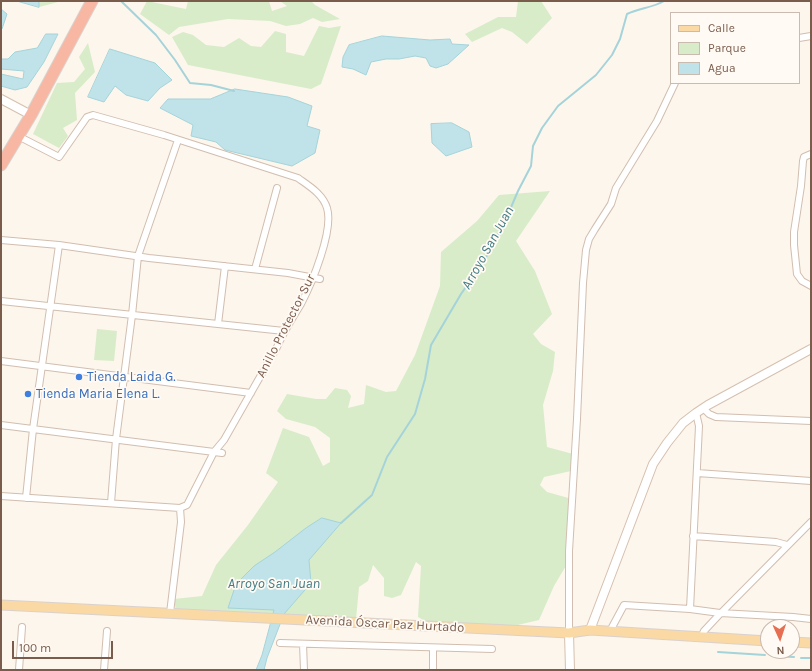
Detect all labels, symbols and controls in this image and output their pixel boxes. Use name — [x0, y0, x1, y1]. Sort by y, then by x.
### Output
legend — [670, 12, 800, 84]
text: Calle — [708, 21, 735, 35]
text: Parque — [708, 41, 746, 55]
text: Agua — [708, 61, 736, 75]
water label: Arroyo San Juan — [458, 204, 518, 292]
street label: Anillo Protector Sur — [253, 272, 319, 380]
place label: Tienda Laida G. — [87, 369, 176, 385]
marker: Tienda Laida G. — [74, 372, 84, 382]
place label: Tienda Maria Elena L. — [36, 386, 160, 402]
marker: Tienda Maria Elena L. — [23, 389, 33, 399]
water label: Arroyo San Juan — [228, 576, 320, 592]
street label: Avenida Óscar Paz Hurtado — [305, 612, 465, 636]
north arrow — [760, 619, 800, 659]
scale bar — [14, 633, 115, 659]
text: 100 m — [19, 641, 51, 655]
text: N — [776, 644, 785, 657]

